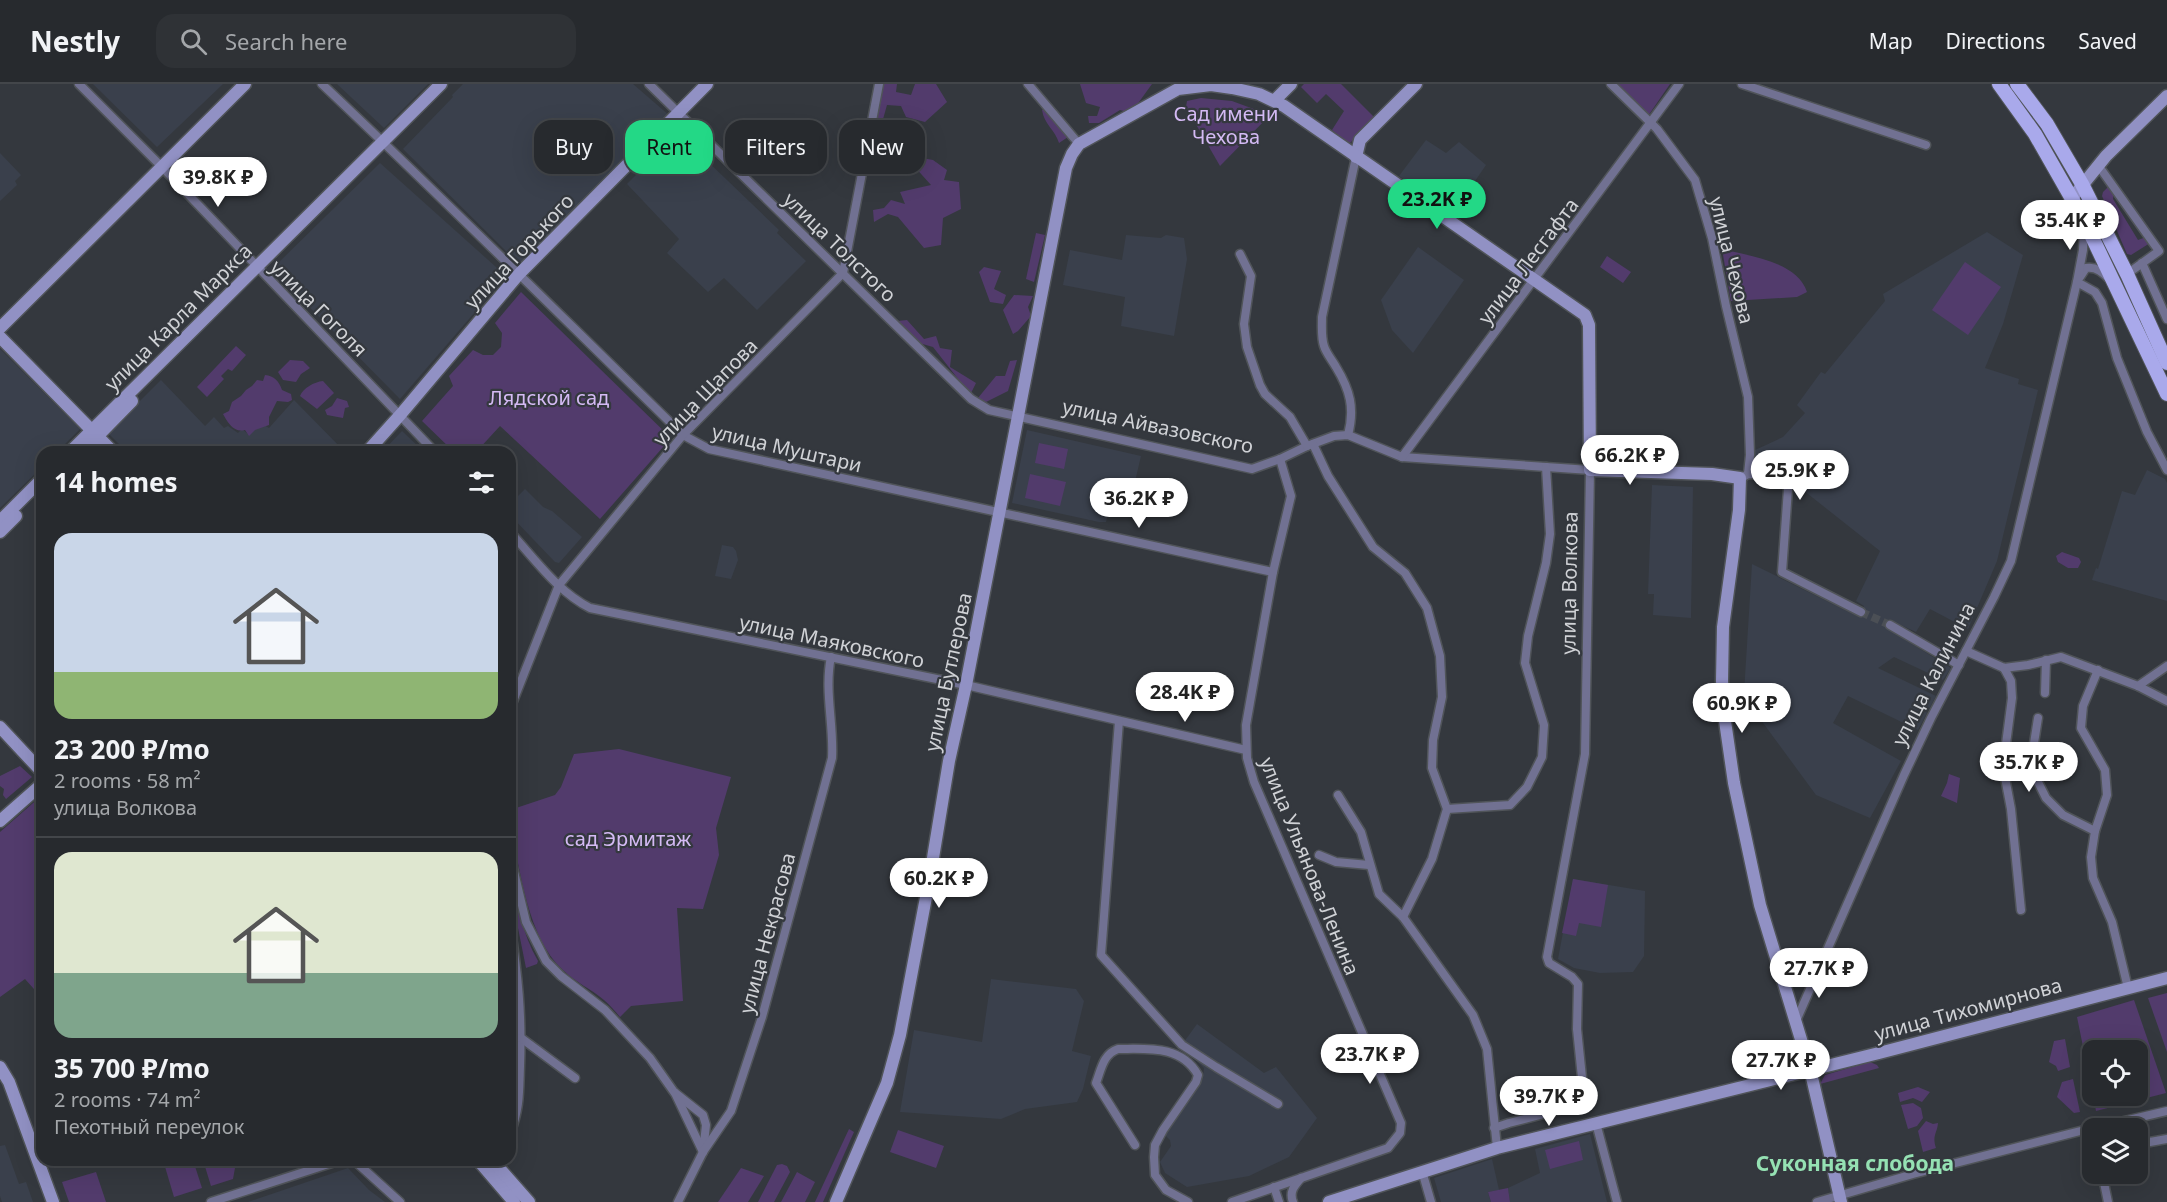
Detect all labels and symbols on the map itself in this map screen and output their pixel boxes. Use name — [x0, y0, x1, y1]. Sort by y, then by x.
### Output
park label: Сад имени Чехова — [1174, 100, 1278, 150]
pin: 39.8K ₽ — [163, 157, 273, 208]
pin: 23.2K ₽ — [1382, 179, 1492, 230]
street label: улица Толстого — [778, 186, 902, 308]
street label: улица Горького — [458, 187, 580, 315]
street label: улица Лесгафта — [1472, 192, 1584, 330]
street label: улица Чехова — [1703, 194, 1761, 326]
pin: 35.4K ₽ — [2015, 200, 2125, 251]
street label: улица Карла Маркса — [98, 237, 258, 397]
street label: улица Гоголя — [265, 254, 373, 362]
street label: улица Щапова — [647, 332, 763, 452]
park label: Лядской сад — [489, 384, 609, 411]
street label: улица Айвазовского — [1060, 393, 1256, 459]
street label: улица Муштари — [709, 418, 865, 478]
pin: 66.2K ₽ — [1575, 435, 1685, 486]
pin: 25.9K ₽ — [1745, 450, 1855, 501]
pin: 36.2K ₽ — [1084, 478, 1194, 529]
street label: улица Волкова — [1554, 511, 1584, 655]
street label: улица Бутлерова — [918, 590, 978, 754]
street label: улица Калинина — [1885, 598, 1981, 750]
street label: улица Маяковского — [737, 608, 927, 674]
pin: 28.4K ₽ — [1130, 672, 1240, 723]
pin: 60.9K ₽ — [1687, 683, 1797, 734]
pin: 35.7K ₽ — [1974, 742, 2084, 793]
street label: улица Ульянова-Ленина — [1254, 753, 1366, 979]
park label: сад Эрмитаж — [565, 825, 692, 852]
street label: улица Некрасова — [733, 850, 801, 1016]
pin: 60.2K ₽ — [884, 858, 994, 909]
pin: 27.7K ₽ — [1764, 948, 1874, 999]
street label: улица Тихомирнова — [1871, 971, 2065, 1047]
pin: 23.7K ₽ — [1315, 1034, 1425, 1085]
pin: 27.7K ₽ — [1726, 1040, 1836, 1091]
pin: 39.7K ₽ — [1494, 1076, 1604, 1127]
district label: Суконная слобода — [1756, 1149, 1954, 1177]

